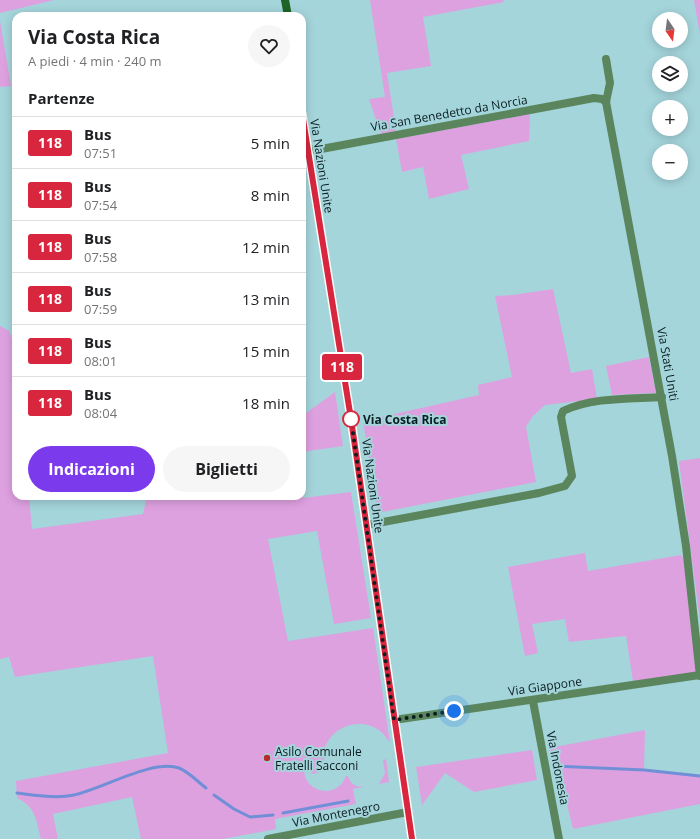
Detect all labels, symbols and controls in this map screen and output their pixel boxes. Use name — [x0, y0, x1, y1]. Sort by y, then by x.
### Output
north arrow — [652, 12, 688, 48]
map controls — [652, 12, 688, 180]
text: Via Costa Rica — [28, 24, 160, 50]
button: heart — [248, 25, 290, 67]
text: A piedi · 4 min · 240 m — [28, 52, 162, 70]
button: layers — [652, 56, 688, 92]
text: Partenze — [28, 88, 95, 108]
street label: Via San Benedetto da Norcia — [369, 91, 529, 135]
button: + — [652, 100, 688, 136]
street label: Via Nazioni Unite — [306, 118, 338, 215]
text: Bus — [84, 124, 111, 144]
text: 118 — [38, 133, 62, 152]
text: 5 min — [251, 133, 290, 153]
text: 07:51 — [84, 144, 117, 162]
button: − — [652, 144, 688, 180]
text: Bus — [84, 176, 111, 196]
text: 118 — [38, 185, 62, 204]
text: 8 min — [251, 185, 290, 205]
text: 07:54 — [84, 196, 117, 214]
text: Bus — [84, 228, 111, 248]
text: 118 — [38, 237, 62, 256]
text: 12 min — [242, 237, 290, 257]
text: 07:58 — [84, 248, 117, 266]
text: Bus — [84, 280, 111, 300]
text: 118 — [38, 289, 62, 308]
text: 13 min — [242, 289, 290, 309]
text: 07:59 — [84, 300, 117, 318]
street label: Via Stati Uniti — [653, 326, 683, 402]
text: Bus — [84, 332, 111, 352]
text: 118 — [38, 341, 62, 360]
text: 15 min — [242, 341, 290, 361]
text: 08:01 — [84, 352, 117, 370]
line badge: 118 — [319, 354, 365, 380]
text: 118 — [330, 357, 354, 376]
text: Bus — [84, 384, 111, 404]
text: 118 — [38, 393, 62, 412]
text: 18 min — [242, 393, 290, 413]
text: 08:04 — [84, 404, 117, 422]
marker: Via Costa Rica — [342, 410, 360, 428]
place label: Via Costa Rica — [363, 411, 446, 428]
street label: Via Nazioni Unite — [358, 438, 388, 535]
button: Indicazioni — [28, 446, 155, 492]
button: Biglietti — [163, 446, 290, 492]
street label: Via Giappone — [507, 672, 583, 700]
your location — [444, 701, 464, 721]
street label: Via Indonesia — [543, 730, 573, 806]
place label: Asilo Comunale Fratelli Sacconi — [275, 743, 362, 774]
marker: Asilo Comunale Fratelli Sacconi — [262, 753, 272, 763]
street label: Via Montenegro — [291, 797, 381, 831]

